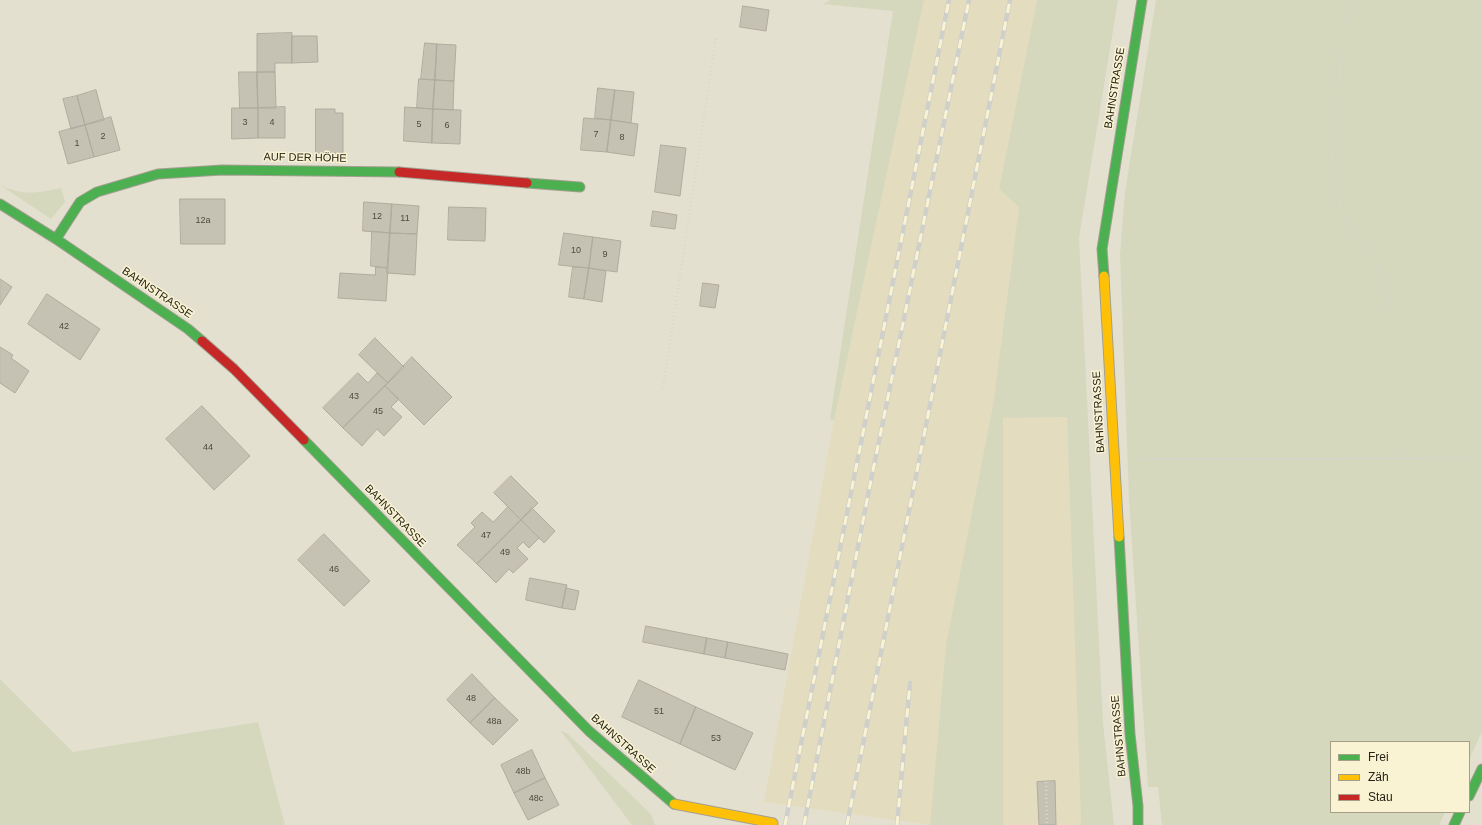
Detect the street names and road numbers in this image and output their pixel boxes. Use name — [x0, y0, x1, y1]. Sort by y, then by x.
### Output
street label: BAHNSTRASSE — [1102, 47, 1128, 129]
street label: AUF DER HÖHE — [263, 151, 347, 165]
street label: BAHNSTRASSE — [119, 265, 195, 321]
street label: BAHNSTRASSE — [1090, 371, 1108, 453]
street label: BAHNSTRASSE — [362, 482, 428, 550]
street label: BAHNSTRASSE — [1109, 695, 1129, 777]
street label: BAHNSTRASSE — [588, 712, 658, 776]

